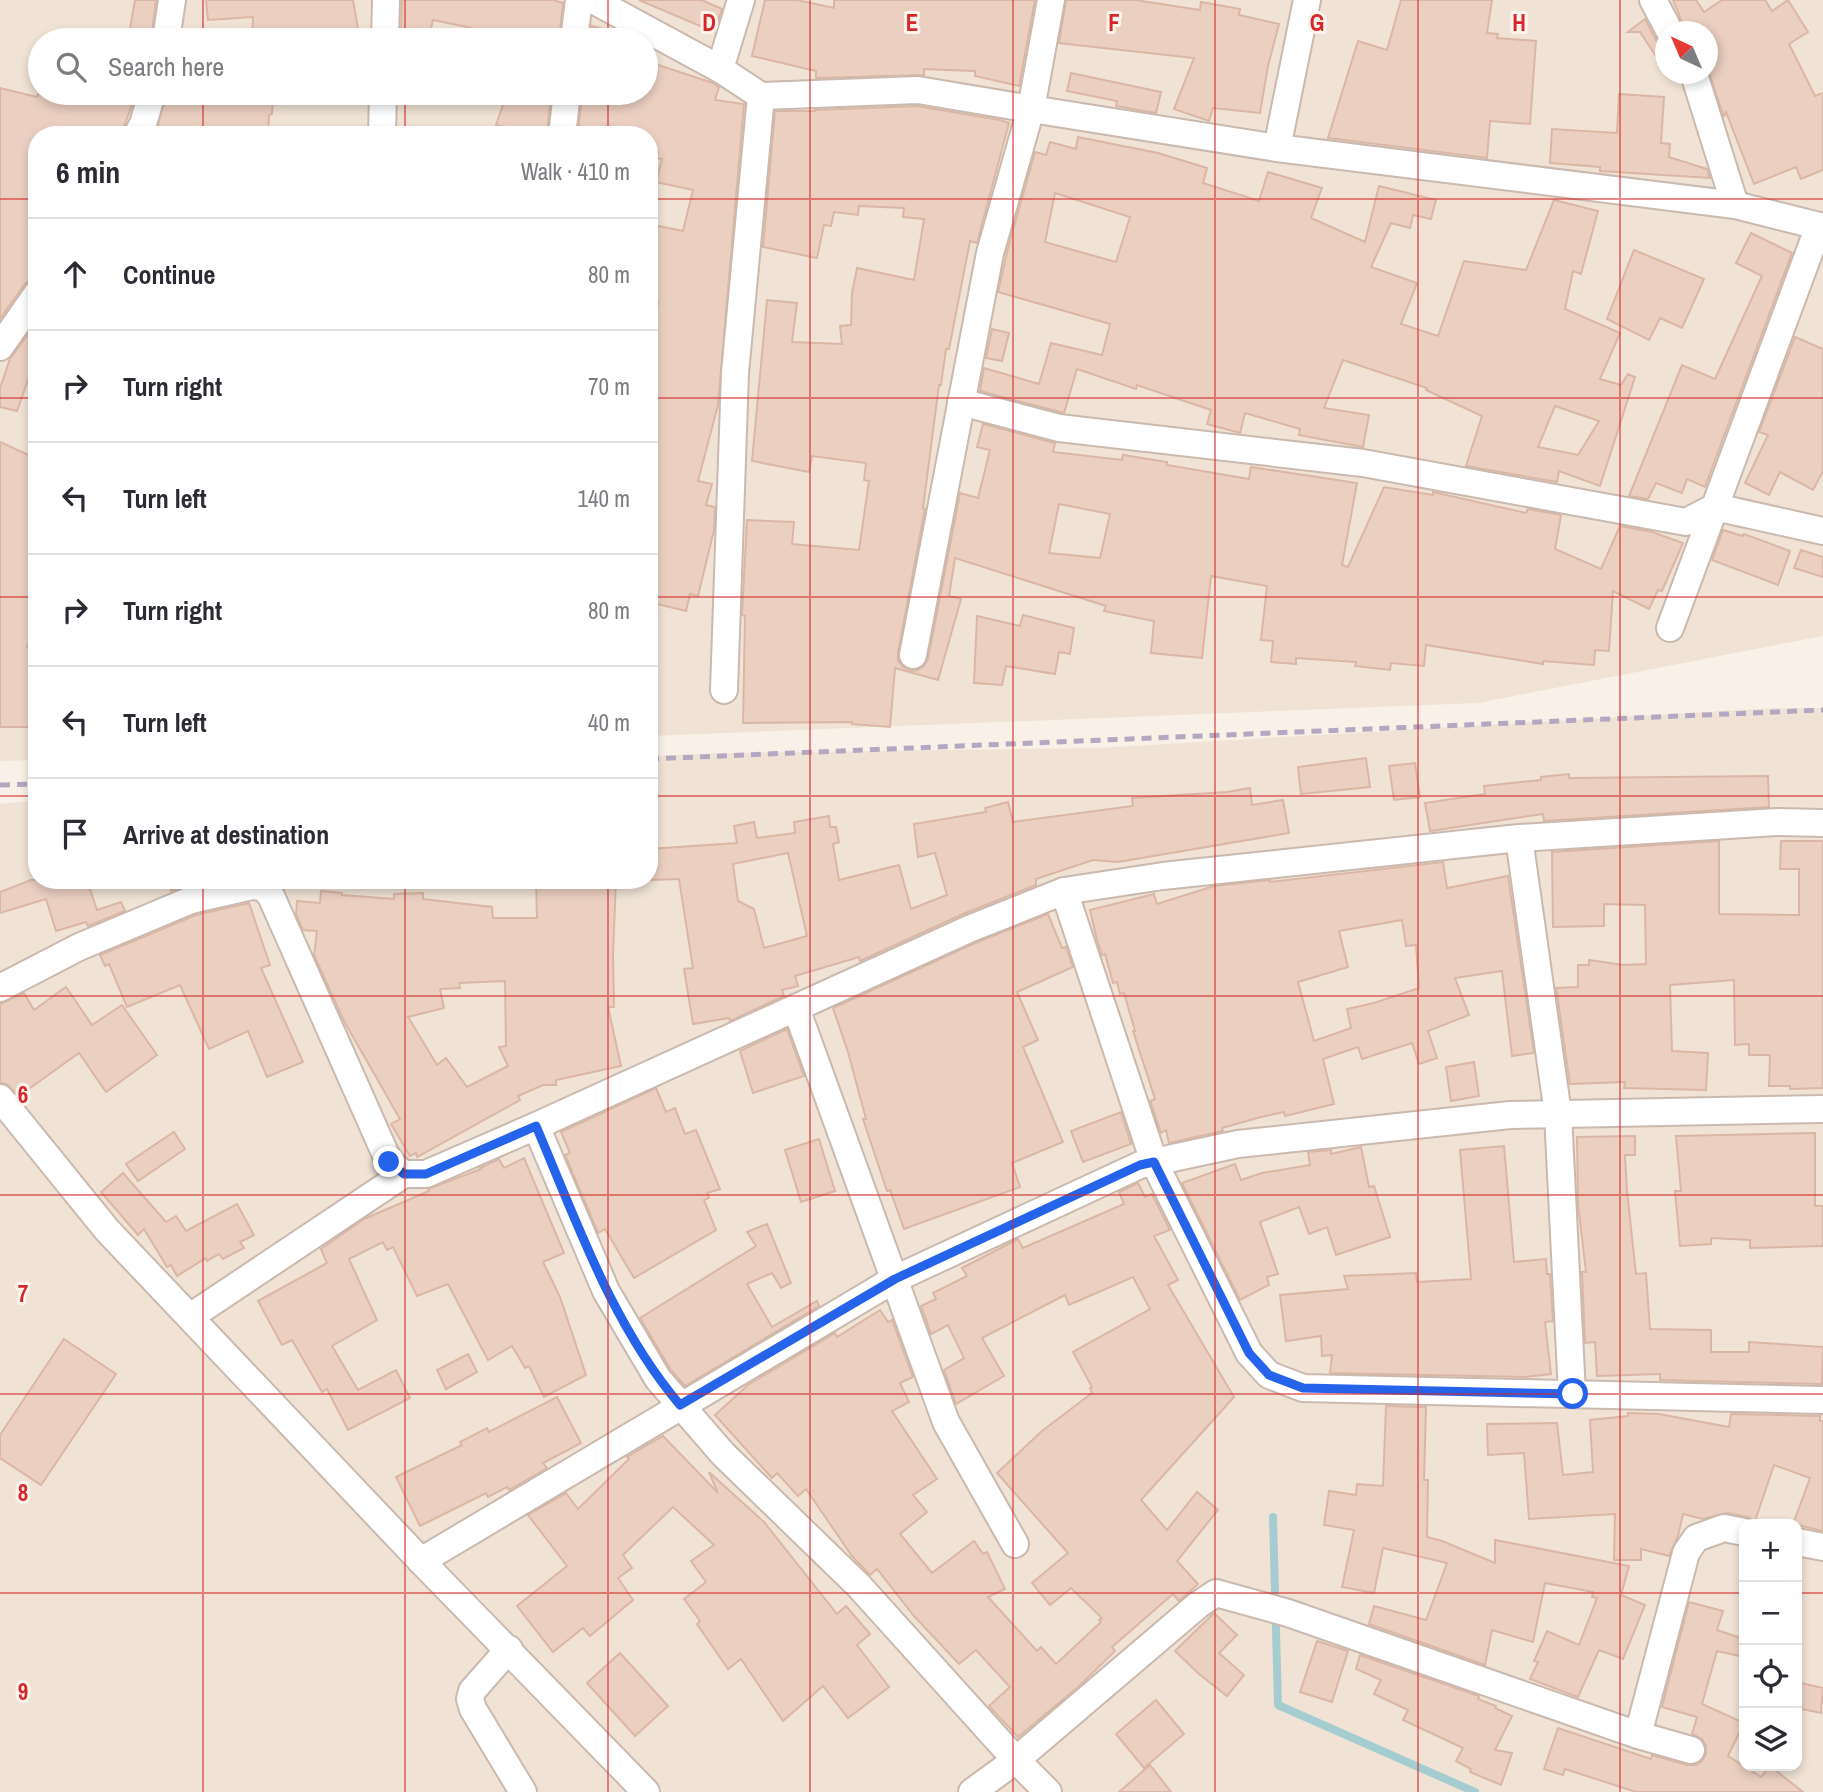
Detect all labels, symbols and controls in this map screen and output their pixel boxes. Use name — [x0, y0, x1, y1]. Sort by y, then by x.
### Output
text: D — [702, 7, 716, 38]
text: E — [906, 7, 918, 38]
text: F — [1108, 7, 1120, 38]
text: G — [1310, 7, 1324, 38]
text: H — [1512, 7, 1526, 38]
north arrow — [1655, 21, 1718, 84]
search box — [28, 28, 658, 105]
icon: search — [52, 48, 90, 86]
text: Search here — [108, 49, 224, 84]
text: 6 min — [56, 152, 120, 192]
text: Walk · 410 m — [521, 156, 630, 187]
icon: ahead — [56, 255, 94, 293]
text: Continue — [123, 257, 215, 292]
text: 80 m — [588, 259, 630, 290]
icon: right — [56, 367, 94, 405]
text: Turn right — [123, 369, 222, 404]
text: 70 m — [588, 371, 630, 402]
icon: left — [56, 479, 94, 517]
text: Turn left — [123, 481, 207, 516]
text: 140 m — [578, 483, 630, 514]
icon: right — [56, 591, 94, 629]
text: Turn right — [123, 593, 222, 628]
text: 80 m — [588, 595, 630, 626]
icon: left — [56, 703, 94, 741]
text: Turn left — [123, 705, 207, 740]
text: 40 m — [588, 707, 630, 738]
icon: arrive — [56, 815, 94, 853]
text: Arrive at destination — [123, 817, 329, 852]
text: 6 — [18, 1079, 28, 1110]
route end — [373, 1146, 404, 1177]
text: 7 — [18, 1278, 28, 1309]
route start — [1557, 1378, 1588, 1409]
text: 8 — [18, 1477, 28, 1508]
map controls — [1739, 1519, 1802, 1771]
button: + — [1739, 1519, 1802, 1582]
button: − — [1739, 1582, 1802, 1645]
button: locate — [1739, 1645, 1802, 1708]
text: 9 — [18, 1676, 28, 1707]
button: layers — [1739, 1708, 1802, 1771]

